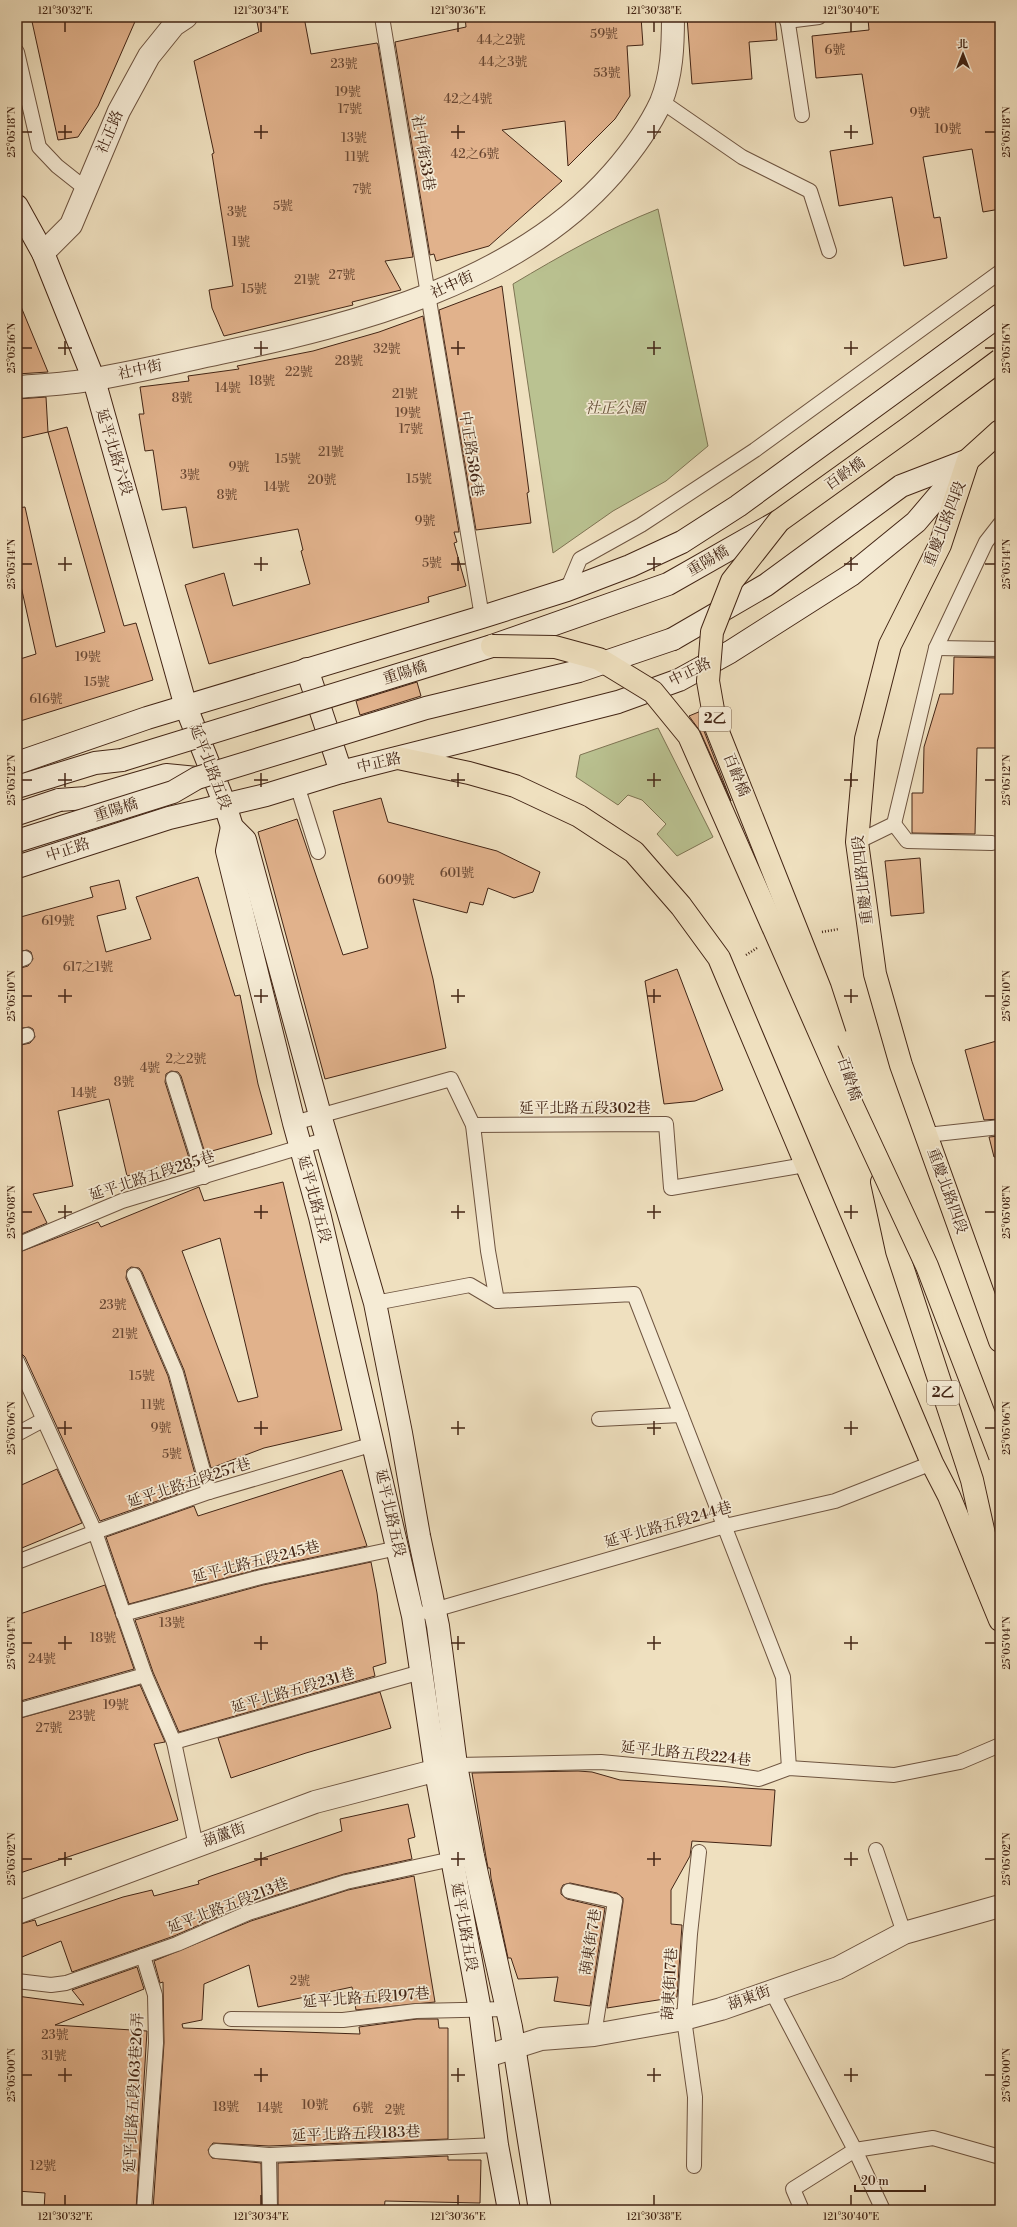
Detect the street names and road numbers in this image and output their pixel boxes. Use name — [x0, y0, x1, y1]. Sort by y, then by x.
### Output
street label: 社正路 — [92, 108, 128, 156]
street label: 社中街33巷 — [407, 114, 439, 192]
street label: 社中街 — [428, 267, 476, 303]
street label: 社中街 — [116, 356, 164, 384]
street label: 延平北路六段 — [92, 406, 136, 498]
street label: 中正路586巷 — [455, 410, 487, 498]
street label: 百齡橋 — [821, 453, 869, 495]
street label: 重慶北路四段 — [920, 479, 970, 569]
street label: 重陽橋 — [684, 542, 732, 580]
street label: 中正路 — [666, 654, 714, 690]
street label: 重陽橋 — [381, 657, 429, 689]
road number: 2乙 — [699, 707, 731, 731]
street label: 延平北路五段 — [185, 722, 235, 812]
street label: 中正路 — [355, 749, 403, 777]
street label: 百齡橋 — [719, 751, 753, 799]
street label: 重陽橋 — [92, 794, 140, 826]
street label: 中正路 — [44, 834, 92, 866]
street label: 重慶北路四段 — [849, 834, 877, 926]
street label: 百齡橋 — [833, 1055, 865, 1103]
street label: 延平北路五段302巷 — [519, 1099, 651, 1118]
street label: 重慶北路四段 — [923, 1145, 971, 1237]
street label: 延平北路五段285巷 — [87, 1147, 217, 1205]
street label: 延平北路五段 — [293, 1153, 335, 1245]
road number: 2乙 — [927, 1381, 959, 1405]
street label: 延平北路五段257巷 — [125, 1454, 253, 1512]
street label: 延平北路五段 — [371, 1467, 409, 1559]
street label: 延平北路五段244巷 — [602, 1498, 734, 1552]
street label: 延平北路五段245巷 — [190, 1537, 322, 1587]
street label: 延平北路五段231巷 — [229, 1664, 357, 1718]
street label: 延平北路五段224巷 — [620, 1738, 752, 1770]
street label: 葫蘆街 — [200, 1818, 248, 1852]
street label: 延平北路五段213巷 — [165, 1874, 291, 1938]
street label: 延平北路五段 — [447, 1881, 481, 1973]
street label: 葫東街7巷 — [576, 1907, 606, 1977]
street label: 葫東街17巷 — [659, 1947, 681, 2021]
street label: 葫東街 — [725, 1981, 773, 2015]
street label: 延平北路五段197巷 — [302, 1984, 430, 2012]
street label: 延平北路五段163巷26弄 — [120, 2012, 148, 2174]
street label: 延平北路五段183巷 — [291, 2122, 421, 2146]

